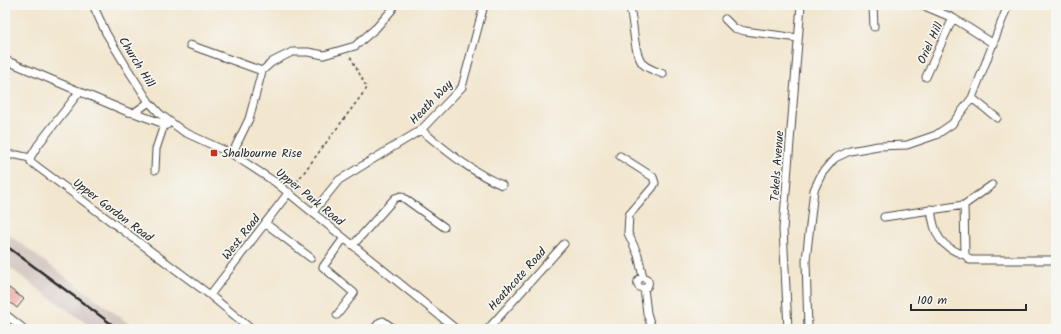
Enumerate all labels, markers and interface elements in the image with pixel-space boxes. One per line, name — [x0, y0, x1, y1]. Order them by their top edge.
street label: Oriel Hill — [913, 19, 948, 67]
street label: Church Hill — [113, 33, 160, 91]
street label: Heath Way — [405, 75, 458, 129]
street label: Tekels Avenue — [766, 129, 789, 202]
place label: Shalbourne Rise — [222, 144, 302, 163]
marker: Shalbourne Rise — [209, 148, 219, 158]
street label: Upper Park Road — [271, 164, 349, 232]
street label: Upper Gordon Road — [69, 174, 158, 248]
street label: West Road — [217, 210, 266, 264]
street label: Heathcote Road — [484, 243, 552, 315]
scale bar — [911, 286, 1026, 312]
text: 100 m — [917, 291, 948, 310]

